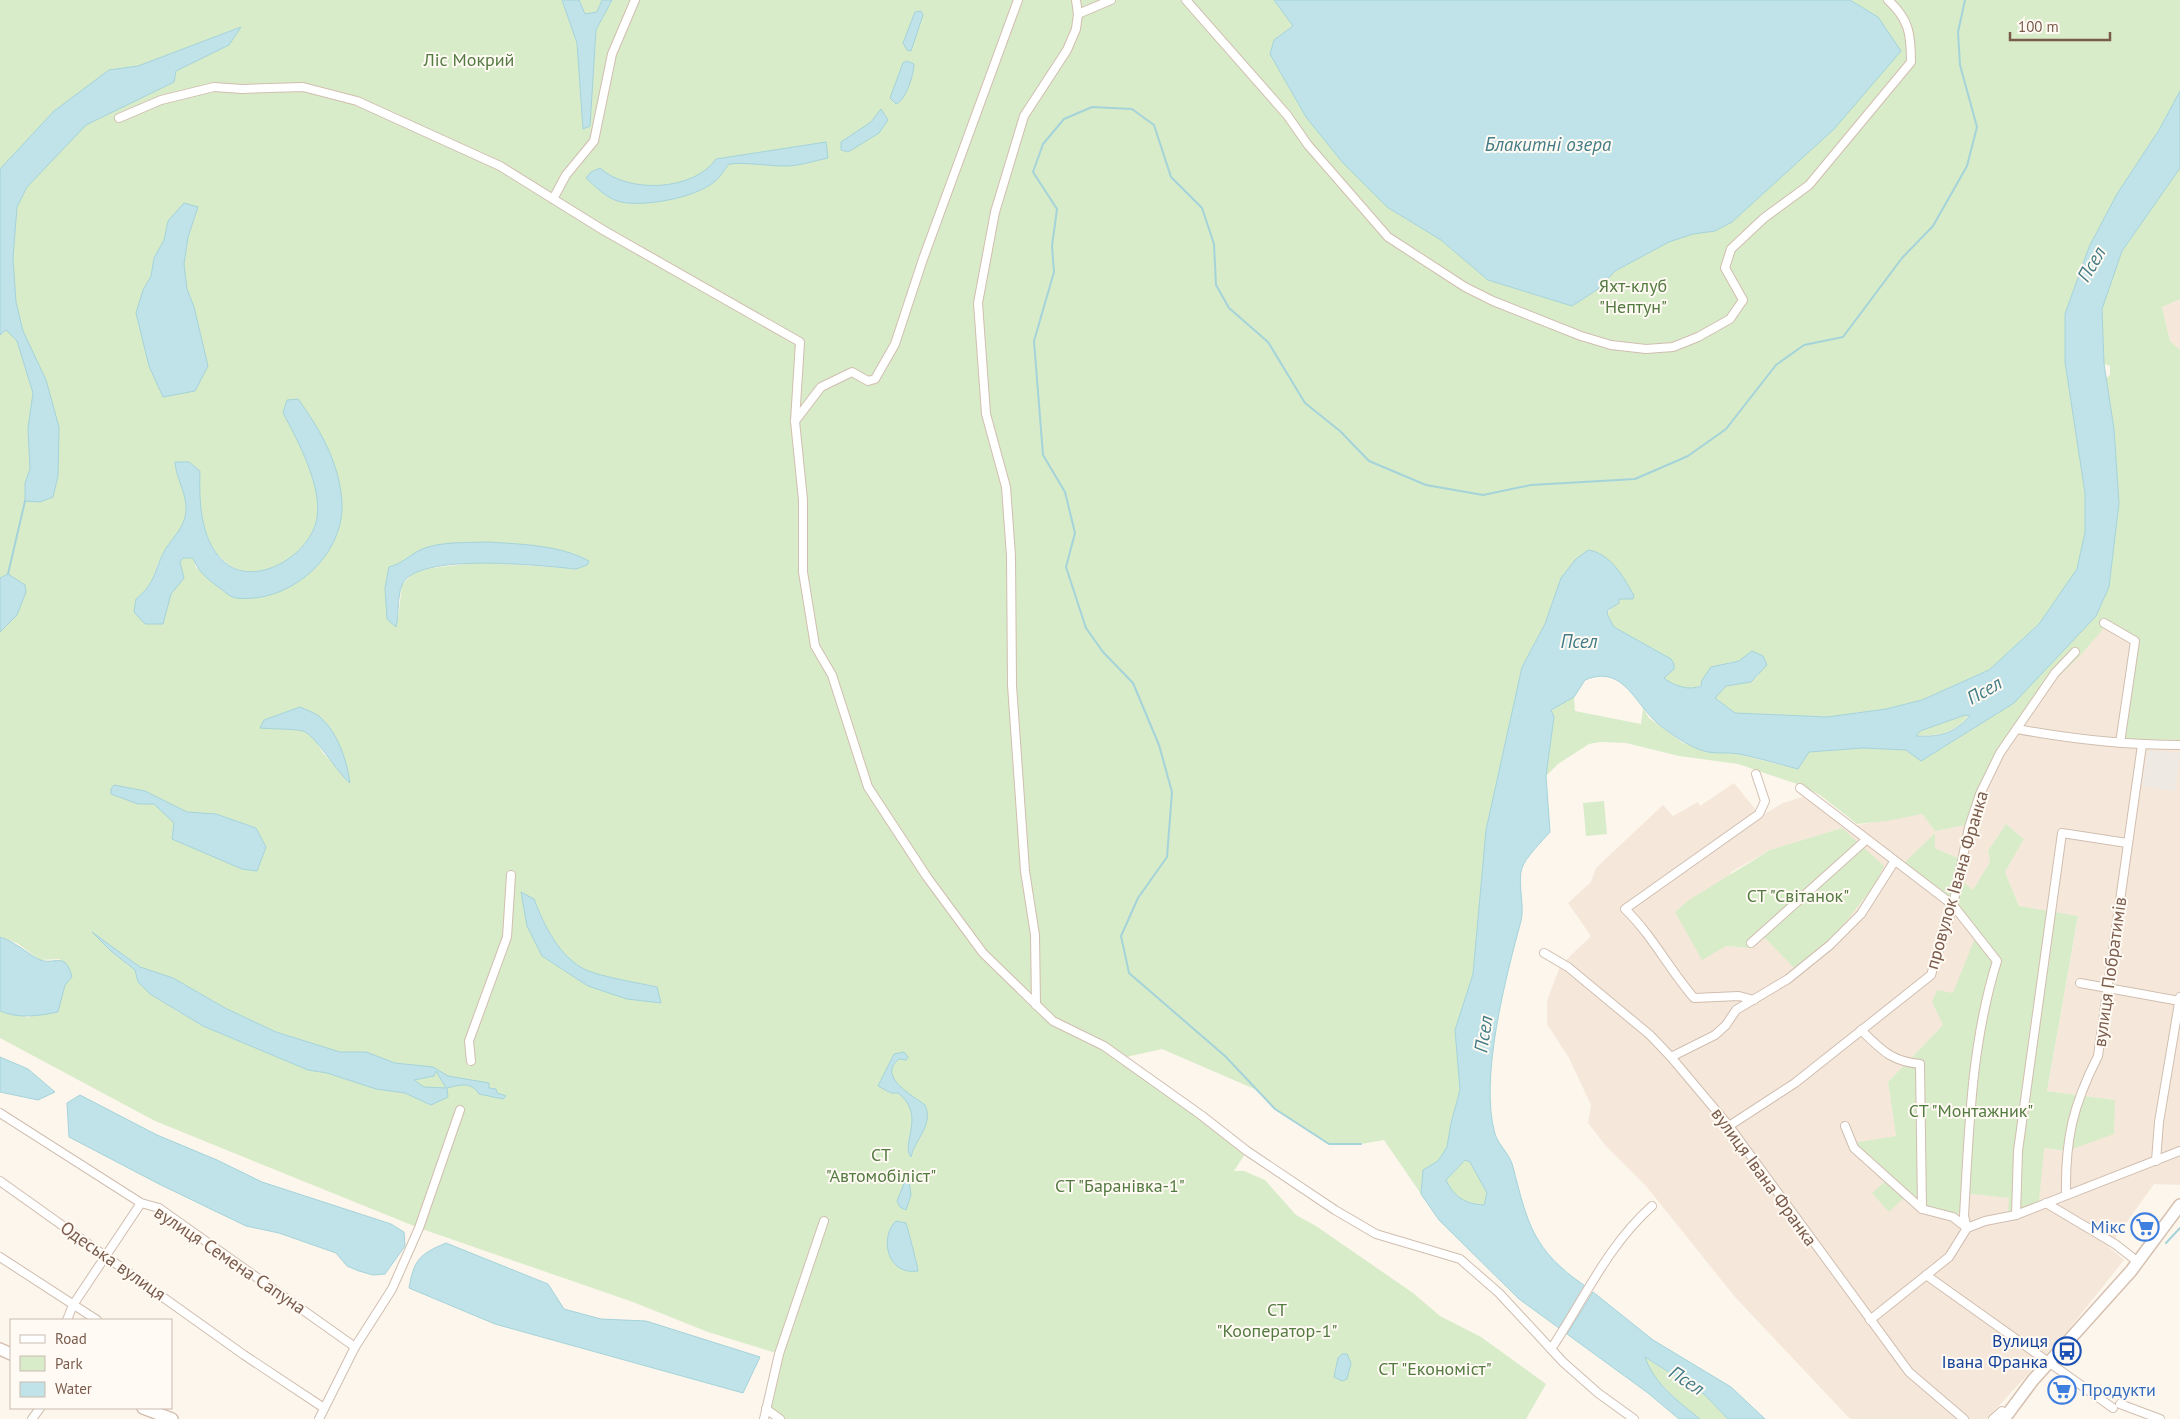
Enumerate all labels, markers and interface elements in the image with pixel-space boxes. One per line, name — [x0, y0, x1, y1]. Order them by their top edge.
scale bar — [2010, 10, 2110, 42]
text: 100 m — [2018, 17, 2059, 36]
park label: Ліс Мокрий — [423, 48, 514, 71]
water label: Блакитні озера — [1485, 132, 1612, 156]
water label: Псел — [2071, 241, 2111, 286]
park label: Яхт-клуб "Нептун" — [1599, 274, 1667, 318]
water label: Псел — [1560, 629, 1598, 653]
water label: Псел — [1962, 670, 2007, 710]
street label: провулок Івана Франка — [1920, 788, 1993, 972]
park label: СТ "Світанок" — [1747, 884, 1849, 907]
street label: вулиця Побратимів — [2088, 895, 2131, 1049]
water label: Псел — [1468, 1013, 1498, 1054]
park label: СТ "Монтажник" — [1909, 1099, 2033, 1122]
street label: вулиця Івана Франка — [1706, 1103, 1822, 1251]
park label: СТ "Автомобіліст" — [826, 1143, 936, 1187]
park label: СТ "Баранівка-1" — [1055, 1174, 1185, 1197]
street label: вулиця Семена Сапуна — [150, 1200, 311, 1319]
supermarket icon: Мікс — [2130, 1212, 2160, 1242]
place label: Мікс — [2090, 1215, 2126, 1238]
street label: Одеська вулиця — [56, 1216, 171, 1305]
park label: СТ "Кооператор-1" — [1216, 1298, 1338, 1342]
legend — [10, 1319, 172, 1409]
text: Road — [55, 1329, 87, 1348]
place label: Вулиця Івана Франка — [1941, 1329, 2048, 1373]
bus stop icon: Вулиця Івана Франка — [2052, 1336, 2082, 1366]
text: Park — [55, 1354, 83, 1373]
park label: СТ "Економіст" — [1378, 1357, 1492, 1380]
water label: Псел — [1665, 1360, 1710, 1401]
supermarket icon: Продукти — [2047, 1375, 2077, 1405]
place label: Продукти — [2081, 1378, 2156, 1401]
text: Water — [55, 1379, 92, 1398]

